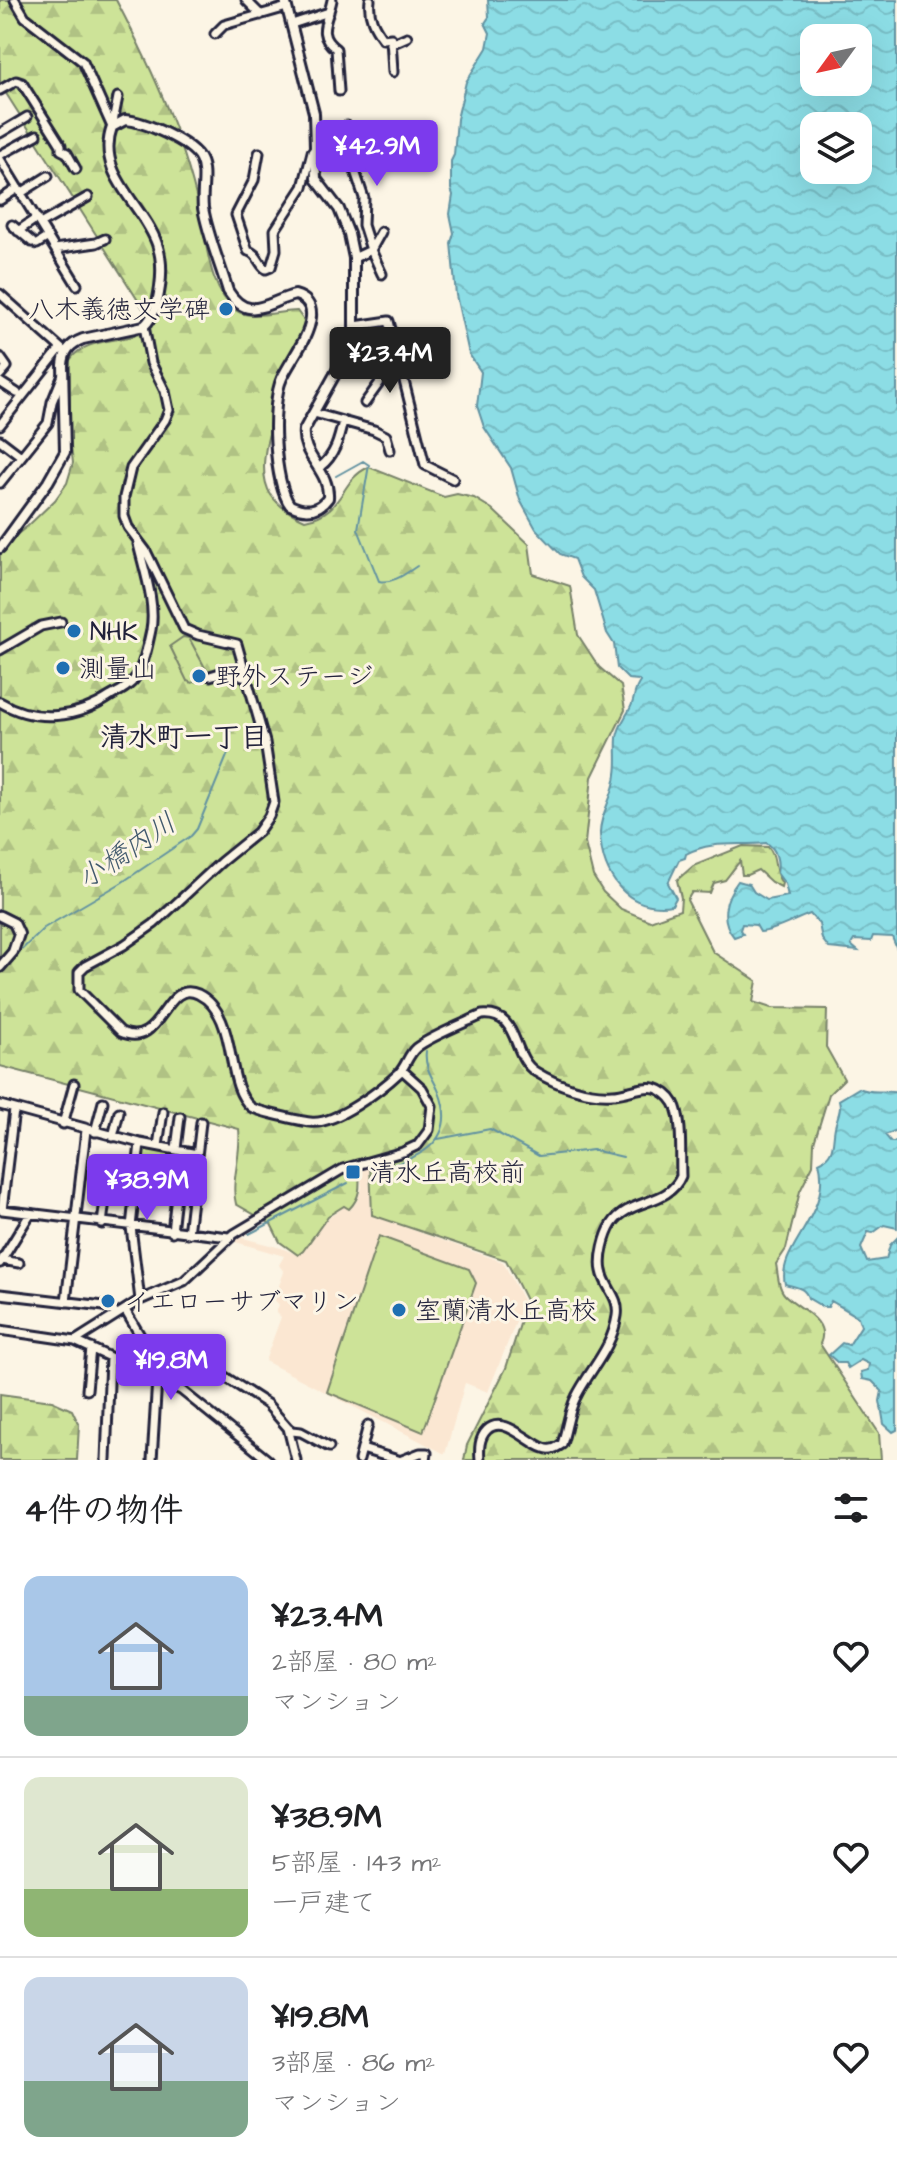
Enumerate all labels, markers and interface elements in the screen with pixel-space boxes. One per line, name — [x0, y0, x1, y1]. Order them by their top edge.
north arrow — [800, 24, 872, 96]
map controls — [800, 24, 872, 184]
button: layers — [800, 112, 872, 184]
pin: ¥42.9M — [312, 120, 442, 188]
text: ¥42.9M — [334, 128, 420, 164]
place label: 八木義徳文学碑 — [28, 292, 210, 328]
marker: 八木義徳文学碑 — [217, 300, 235, 318]
pin: ¥23.4M — [325, 327, 455, 395]
text: ¥23.4M — [348, 335, 432, 371]
place label: NHK — [90, 614, 138, 650]
marker: NHK — [65, 622, 83, 640]
place label: 測量山 — [79, 651, 157, 687]
marker: 測量山 — [54, 659, 72, 677]
place label: 野外ステージ — [215, 659, 373, 695]
marker: 野外ステージ — [190, 667, 208, 685]
district label: 清水町一丁目 — [100, 718, 268, 757]
water label: 小橋内川 — [70, 804, 184, 899]
pin: ¥38.9M — [82, 1154, 212, 1222]
place label: 清水丘高校前 — [369, 1155, 525, 1191]
text: ¥38.9M — [105, 1162, 189, 1198]
marker: 清水丘高校前 — [344, 1163, 362, 1181]
place label: イエローサブマリン — [124, 1284, 359, 1320]
marker: イエローサブマリン — [99, 1292, 117, 1310]
place label: 室蘭清水丘高校 — [415, 1293, 597, 1329]
marker: 室蘭清水丘高校 — [390, 1301, 408, 1319]
pin: ¥19.8M — [106, 1334, 236, 1402]
text: ¥19.8M — [134, 1342, 208, 1378]
icon: filters — [829, 1486, 873, 1530]
text: 4件の物件 — [24, 1487, 183, 1535]
text: ¥23.4M — [272, 1592, 383, 1640]
icon: home — [88, 1608, 184, 1704]
icon: heart — [829, 1634, 873, 1678]
text: 2部屋 · 80 m² — [272, 1644, 437, 1680]
text: マンション — [272, 1684, 401, 1720]
text: ¥38.9M — [272, 1793, 382, 1841]
icon: home — [88, 1809, 184, 1905]
icon: heart — [829, 1835, 873, 1879]
text: 5部屋 · 143 m² — [272, 1845, 442, 1881]
text: 一戸建て — [272, 1885, 376, 1921]
text: ¥19.8M — [272, 1993, 369, 2041]
icon: home — [88, 2009, 184, 2105]
icon: heart — [829, 2035, 873, 2079]
text: 3部屋 · 86 m² — [272, 2045, 435, 2081]
text: マンション — [272, 2085, 401, 2121]

